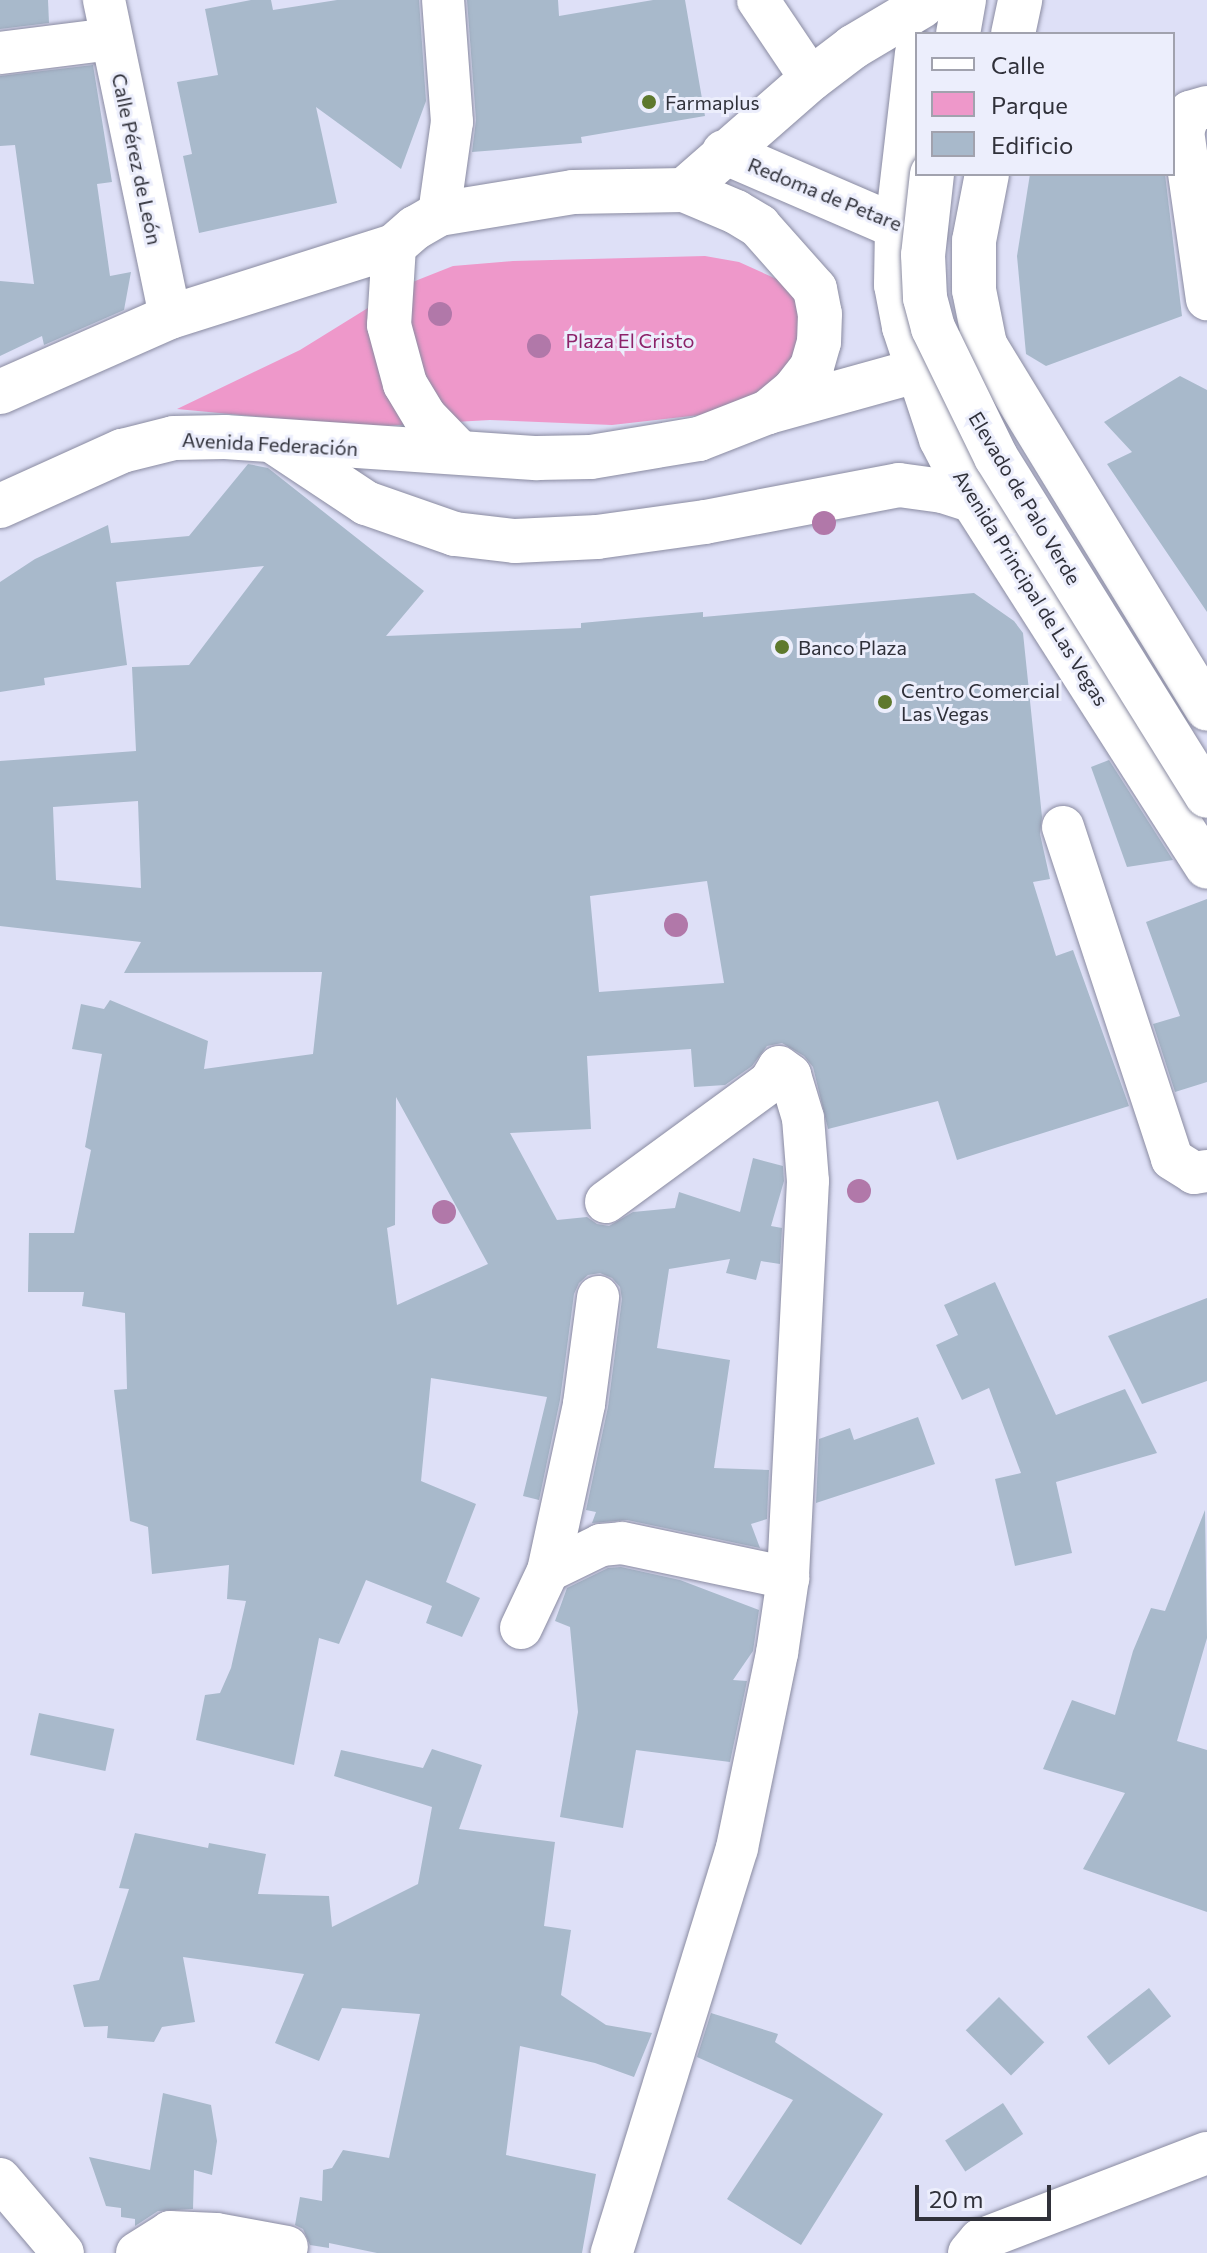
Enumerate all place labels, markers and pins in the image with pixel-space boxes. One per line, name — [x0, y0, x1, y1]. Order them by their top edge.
place label: Farmaplus — [665, 90, 760, 114]
marker: Farmaplus — [640, 93, 658, 111]
place label: Banco Plaza — [798, 635, 907, 659]
marker: Banco Plaza — [773, 638, 791, 656]
place label: Centro Comercial Las Vegas — [901, 678, 1060, 725]
marker: Centro Comercial Las Vegas — [876, 693, 894, 711]

